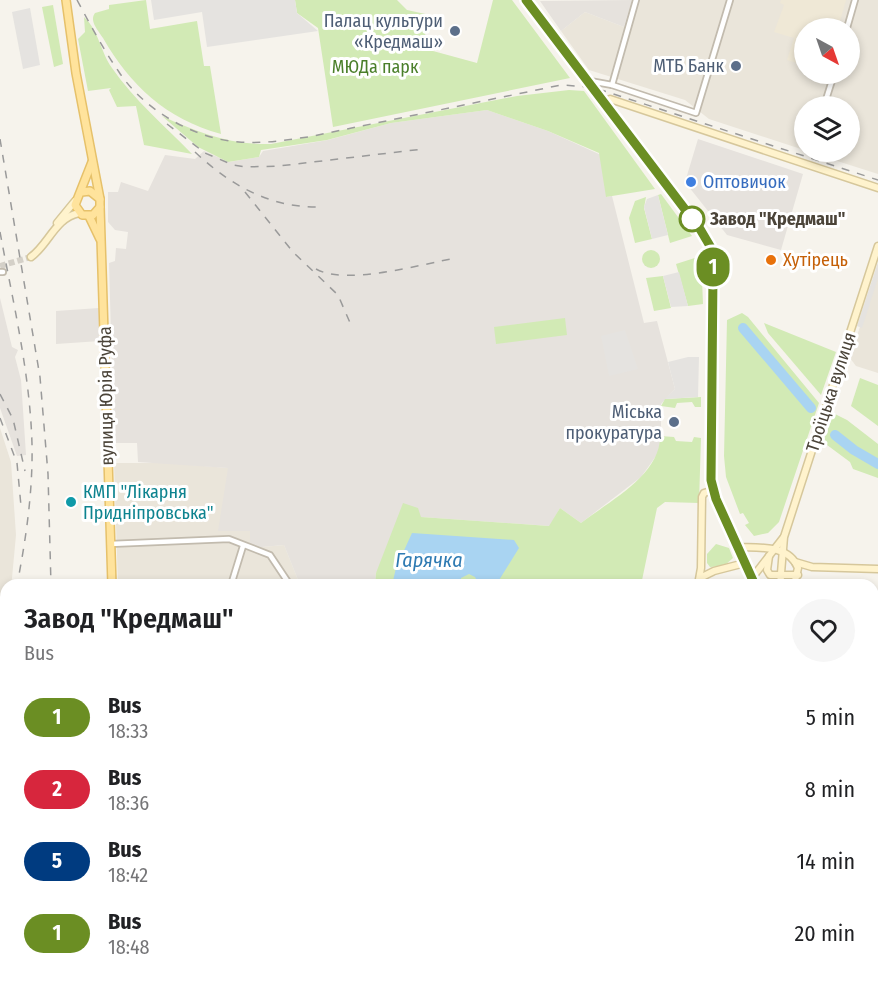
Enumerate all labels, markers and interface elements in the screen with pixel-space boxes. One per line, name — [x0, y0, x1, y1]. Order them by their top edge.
place label: Палац культури «Кредмаш» — [324, 10, 443, 53]
north arrow — [794, 18, 860, 84]
map controls — [794, 18, 860, 162]
marker: Палац культури «Кредмаш» — [448, 24, 462, 38]
place label: МТБ Банк — [653, 55, 725, 77]
park label: МЮДа парк — [332, 56, 419, 78]
marker: МТБ Банк — [729, 59, 743, 73]
button: layers — [794, 96, 860, 162]
place label: Оптовичок — [703, 171, 786, 193]
marker: Оптовичок — [684, 175, 698, 189]
marker: Завод "Кредмаш" — [679, 206, 705, 232]
place label: Завод "Кредмаш" — [709, 208, 845, 230]
line badge: 1 — [694, 248, 732, 286]
place label: Хутірець — [783, 249, 848, 271]
marker: Хутірець — [764, 253, 778, 267]
text: 1 — [709, 254, 717, 280]
street label: вулиця Юрія Руфа — [94, 326, 118, 466]
street label: Троїцька вулиця — [801, 329, 861, 455]
place label: Міська прокуратура — [566, 401, 662, 444]
marker: Міська прокуратура — [667, 415, 681, 429]
place label: КМП "Лікарня Придніпровська" — [83, 481, 214, 524]
marker: КМП "Лікарня Придніпровська" — [64, 495, 78, 509]
water label: Гарячка — [395, 548, 463, 572]
button: heart — [792, 599, 855, 662]
text: Завод "Кредмаш" — [24, 602, 234, 635]
text: Bus — [24, 641, 54, 665]
text: Bus — [108, 692, 141, 719]
text: 1 — [53, 704, 61, 730]
text: 5 min — [806, 704, 855, 731]
text: 18:33 — [108, 719, 148, 743]
text: Bus — [108, 764, 141, 791]
text: 2 — [52, 776, 62, 802]
text: 8 min — [805, 776, 855, 803]
text: 18:36 — [108, 791, 149, 815]
text: Bus — [108, 836, 141, 863]
text: 5 — [52, 848, 62, 874]
text: 14 min — [797, 848, 855, 875]
text: 18:42 — [108, 863, 148, 887]
text: Bus — [108, 908, 141, 935]
text: 1 — [53, 920, 61, 946]
text: 20 min — [795, 920, 855, 947]
text: 18:48 — [108, 935, 150, 959]

